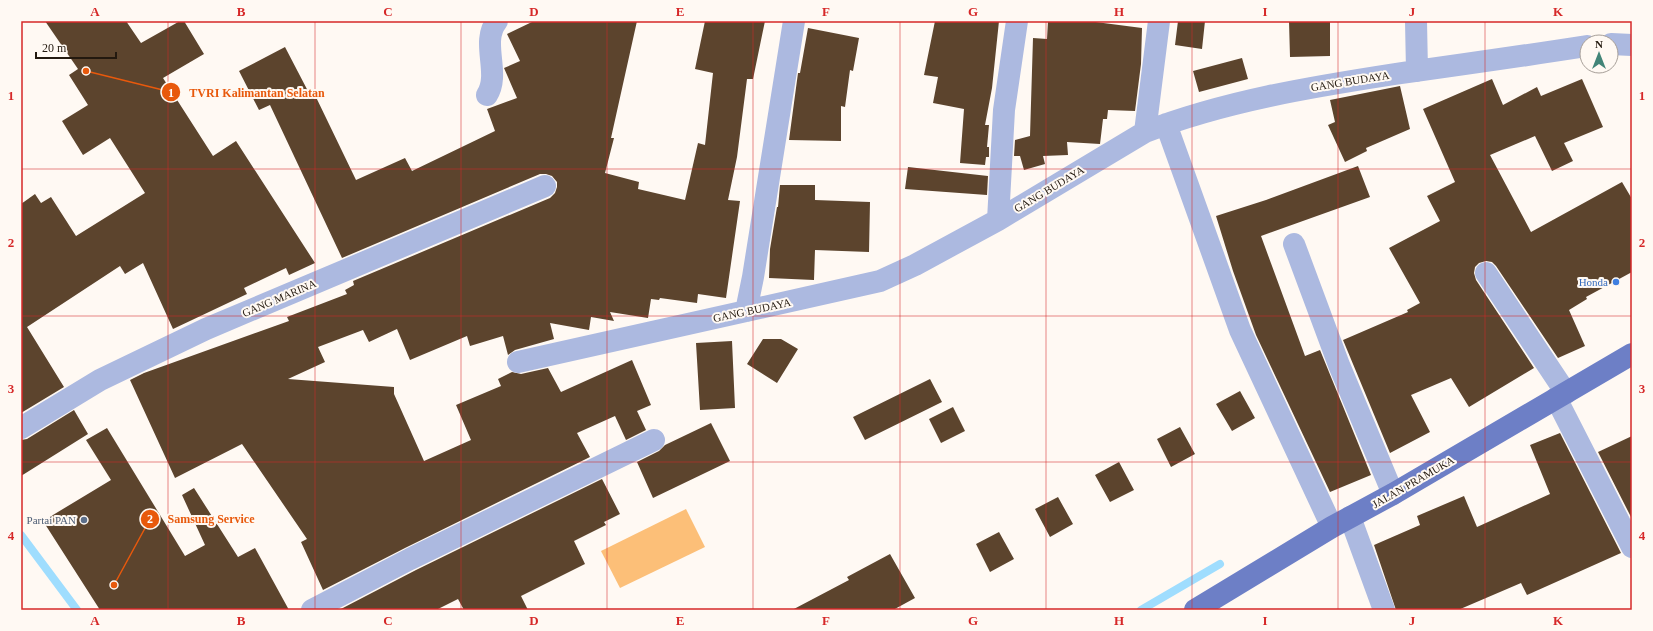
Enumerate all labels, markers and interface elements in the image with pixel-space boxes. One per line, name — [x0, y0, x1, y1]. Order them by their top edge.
text: A — [90, 4, 100, 19]
text: B — [237, 4, 246, 19]
text: C — [383, 4, 393, 19]
text: D — [529, 4, 539, 19]
text: E — [676, 4, 684, 19]
text: F — [822, 4, 830, 19]
text: G — [968, 4, 978, 19]
text: H — [1114, 4, 1124, 19]
text: I — [1262, 4, 1268, 19]
text: J — [1409, 4, 1416, 19]
text: K — [1553, 4, 1564, 19]
scale bar — [36, 34, 116, 60]
north arrow — [1579, 34, 1619, 74]
text: N — [1595, 38, 1603, 50]
text: 20 m — [42, 41, 67, 55]
street label: GANG BUDAYA — [1310, 69, 1390, 93]
callout: TVRI Kalimantan Selatan — [161, 80, 333, 104]
text: 1 — [168, 86, 174, 100]
text: TVRI Kalimantan Selatan — [189, 86, 325, 100]
text: 1 — [8, 88, 14, 103]
text: 1 — [1639, 88, 1645, 103]
street label: GANG BUDAYA — [1012, 163, 1086, 215]
text: 2 — [8, 235, 14, 250]
text: 2 — [1639, 235, 1645, 250]
place label: Honda — [1579, 276, 1608, 288]
street label: GANG MARINA — [240, 277, 318, 319]
marker: Honda — [1611, 277, 1621, 287]
street label: GANG BUDAYA — [712, 296, 792, 324]
text: 3 — [8, 381, 15, 396]
text: 3 — [1639, 381, 1646, 396]
street label: JALAN PRAMUKA — [1370, 454, 1456, 510]
callout: Samsung Service — [140, 507, 263, 531]
text: 2 — [147, 512, 153, 526]
text: Samsung Service — [168, 512, 255, 526]
place label: Partai PAN — [27, 514, 76, 526]
marker: Partai PAN — [79, 515, 89, 525]
text: 4 — [8, 528, 15, 543]
text: 4 — [1639, 528, 1646, 543]
text: A — [90, 613, 100, 628]
text: B — [237, 613, 246, 628]
text: C — [383, 613, 393, 628]
text: D — [529, 613, 539, 628]
text: E — [676, 613, 684, 628]
text: F — [822, 613, 830, 628]
text: G — [968, 613, 978, 628]
text: H — [1114, 613, 1124, 628]
text: I — [1262, 613, 1268, 628]
text: J — [1409, 613, 1416, 628]
text: K — [1553, 613, 1564, 628]

